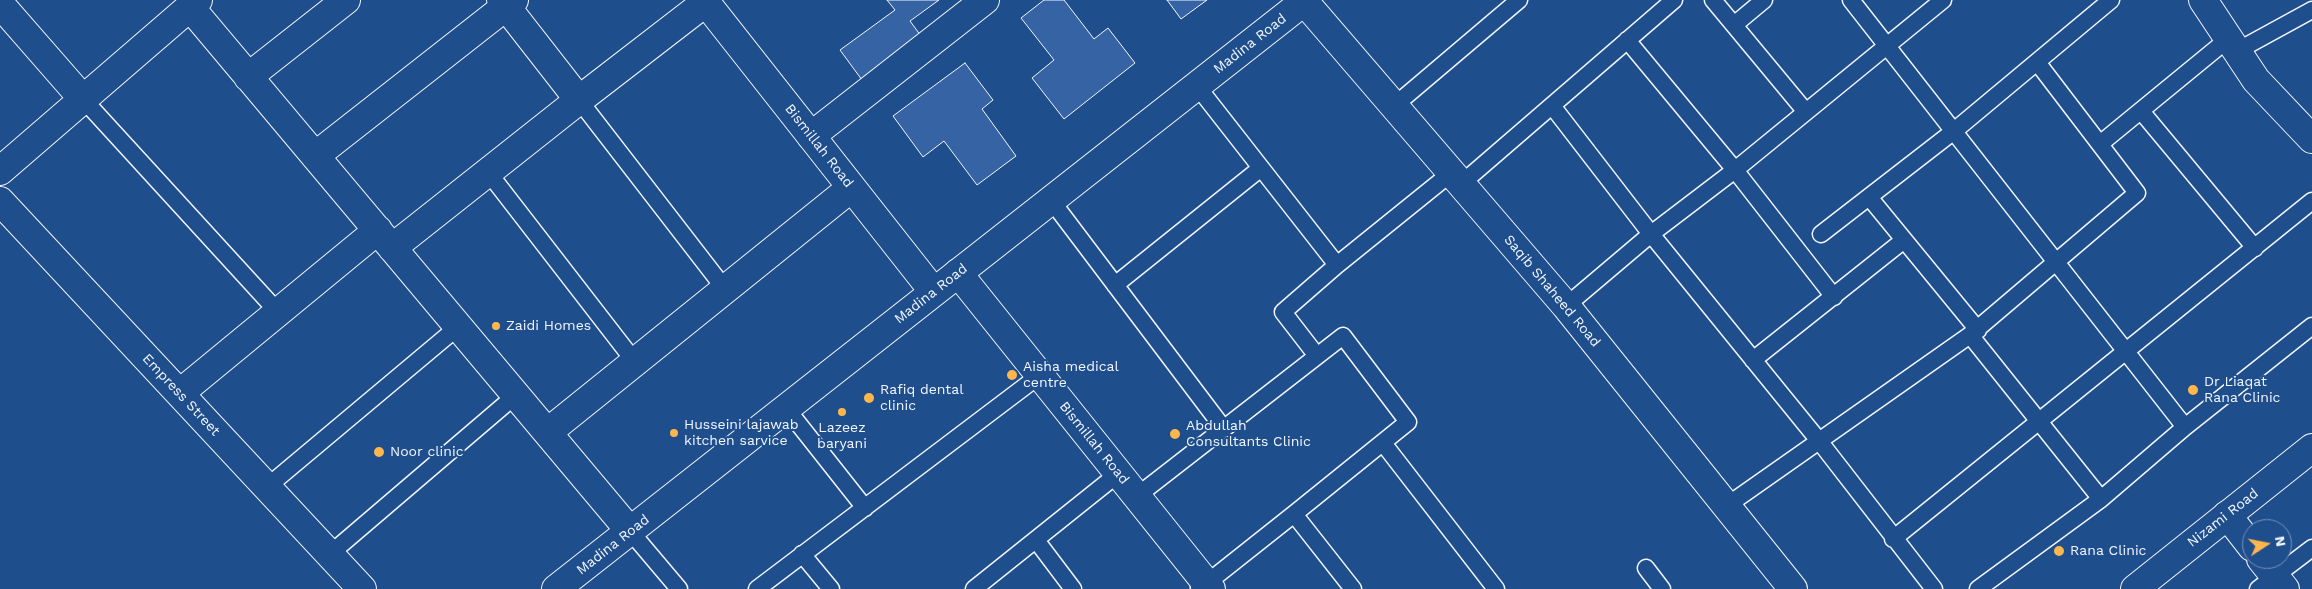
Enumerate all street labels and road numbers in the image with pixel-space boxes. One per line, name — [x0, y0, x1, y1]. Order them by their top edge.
street label: Madina Road — [1210, 10, 1290, 78]
street label: Bismillah Road — [781, 101, 857, 191]
street label: Saqib Shaheed Road — [1500, 232, 1604, 350]
street label: Madina Road — [891, 260, 971, 328]
street label: Empress Street — [139, 350, 223, 440]
street label: Bismillah Road — [1056, 398, 1132, 488]
street label: Nizami Road — [2184, 485, 2262, 551]
street label: Madina Road — [573, 511, 653, 579]

